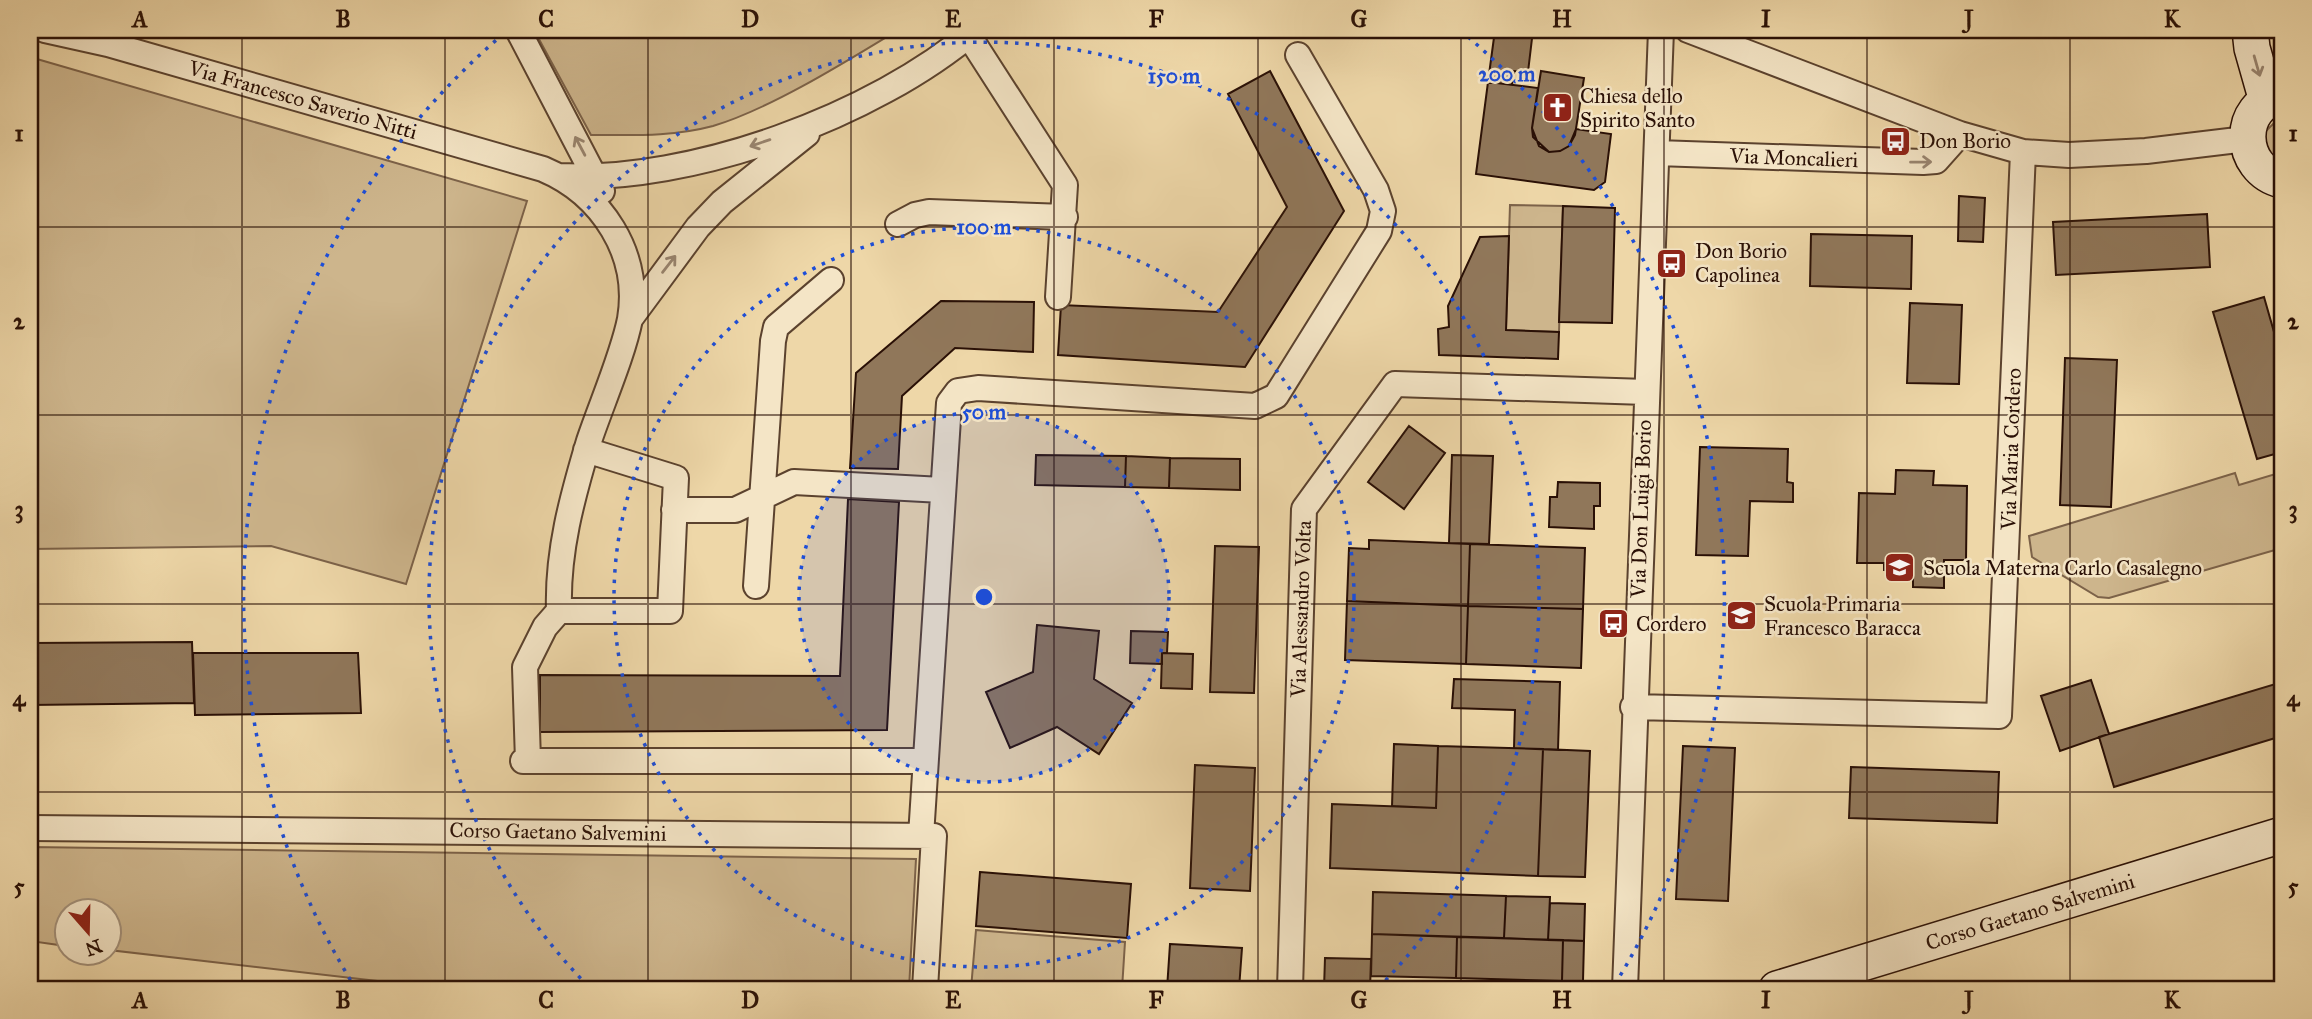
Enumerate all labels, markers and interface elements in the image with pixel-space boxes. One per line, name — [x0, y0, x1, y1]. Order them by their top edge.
text: A — [130, 5, 148, 33]
text: B — [335, 5, 351, 33]
text: C — [538, 5, 554, 33]
text: D — [741, 5, 759, 33]
text: E — [945, 5, 962, 33]
text: F — [1148, 5, 1164, 33]
text: G — [1351, 5, 1368, 33]
text: H — [1552, 5, 1572, 33]
text: I — [1761, 5, 1771, 33]
text: J — [1961, 5, 1974, 34]
text: K — [2164, 5, 2182, 33]
street label: Via Francesco Saverio Nitti — [185, 55, 421, 145]
one-way arrow — [2251, 55, 2264, 77]
text: 200 m — [1479, 61, 1536, 87]
text: 150 m — [1148, 63, 1200, 89]
place label: Chiesa dello Spirito Santo — [1580, 83, 1695, 133]
church icon: Chiesa dello Spirito Santo — [1540, 91, 1574, 125]
text: 1 — [14, 119, 24, 147]
text: 1 — [2288, 119, 2298, 147]
bus stop icon: Don Borio — [1879, 124, 1913, 158]
place label: Don Borio — [1919, 128, 2011, 154]
one-way arrow — [573, 136, 587, 157]
one-way arrow — [749, 138, 771, 150]
street label: Via Moncalieri — [1728, 143, 1859, 173]
one-way arrow — [1909, 155, 1932, 169]
text: 100 m — [957, 214, 1012, 240]
place label: Don Borio Capolinea — [1695, 238, 1787, 288]
bus stop icon: Don Borio Capolinea — [1655, 246, 1689, 280]
one-way arrow — [661, 256, 676, 274]
text: 2 — [13, 307, 25, 335]
text: 2 — [2287, 307, 2299, 335]
street label: Via Maria Cordero — [1995, 367, 2027, 531]
text: 50 m — [962, 399, 1006, 425]
street label: Via Don Luigi Borio — [1625, 419, 1657, 600]
text: 3 — [14, 495, 24, 524]
text: 3 — [2288, 495, 2298, 524]
street label: Via Alessandro Volta — [1285, 520, 1317, 699]
school or university icon: Scuola Materna Carlo Casalegno — [1883, 551, 1917, 585]
place label: Scuola Materna Carlo Casalegno — [1923, 555, 2202, 581]
centre of rings — [972, 585, 996, 609]
place label: Scuola Primaria Francesco Baracca — [1764, 591, 1921, 641]
school or university icon: Scuola Primaria Francesco Baracca — [1724, 599, 1758, 633]
bus stop icon: Cordero — [1596, 607, 1630, 641]
place label: Cordero — [1636, 611, 1707, 637]
text: 4 — [13, 684, 27, 712]
text: 4 — [2287, 684, 2301, 712]
street label: Corso Gaetano Salvemini — [449, 817, 667, 847]
street label: Corso Gaetano Salvemini — [1922, 868, 2138, 956]
text: 5 — [14, 872, 25, 900]
text: 5 — [2288, 872, 2299, 900]
north arrow — [52, 897, 122, 967]
text: N — [82, 934, 105, 961]
text: A — [130, 986, 148, 1014]
text: B — [335, 986, 351, 1014]
text: C — [538, 986, 554, 1014]
text: D — [741, 986, 759, 1014]
text: E — [945, 986, 962, 1014]
text: F — [1148, 986, 1164, 1014]
text: G — [1351, 986, 1368, 1014]
text: H — [1552, 986, 1572, 1014]
text: I — [1761, 986, 1771, 1014]
text: J — [1961, 986, 1974, 1015]
text: K — [2164, 986, 2182, 1014]

